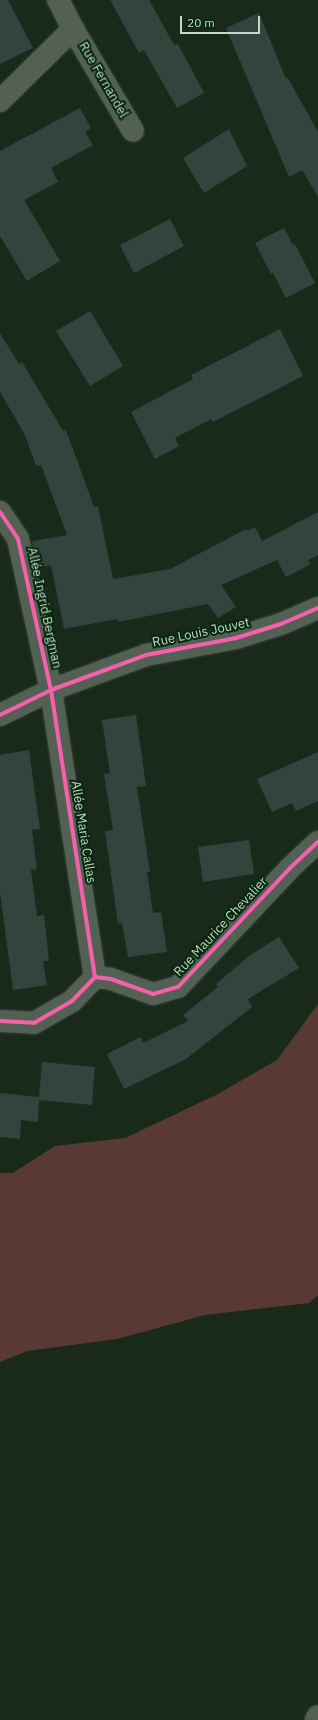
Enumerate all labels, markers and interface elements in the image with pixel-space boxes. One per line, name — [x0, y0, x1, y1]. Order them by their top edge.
scale bar — [182, 8, 262, 34]
text: 20 m — [187, 15, 215, 30]
street label: Rue Fernandel — [75, 39, 131, 121]
street label: Allée Ingrid Bergman — [24, 546, 64, 670]
street label: Rue Louis Jouvet — [151, 615, 251, 651]
street label: Allée Maria Callas — [67, 780, 99, 884]
street label: Rue Maurice Chevalier — [171, 874, 271, 980]

